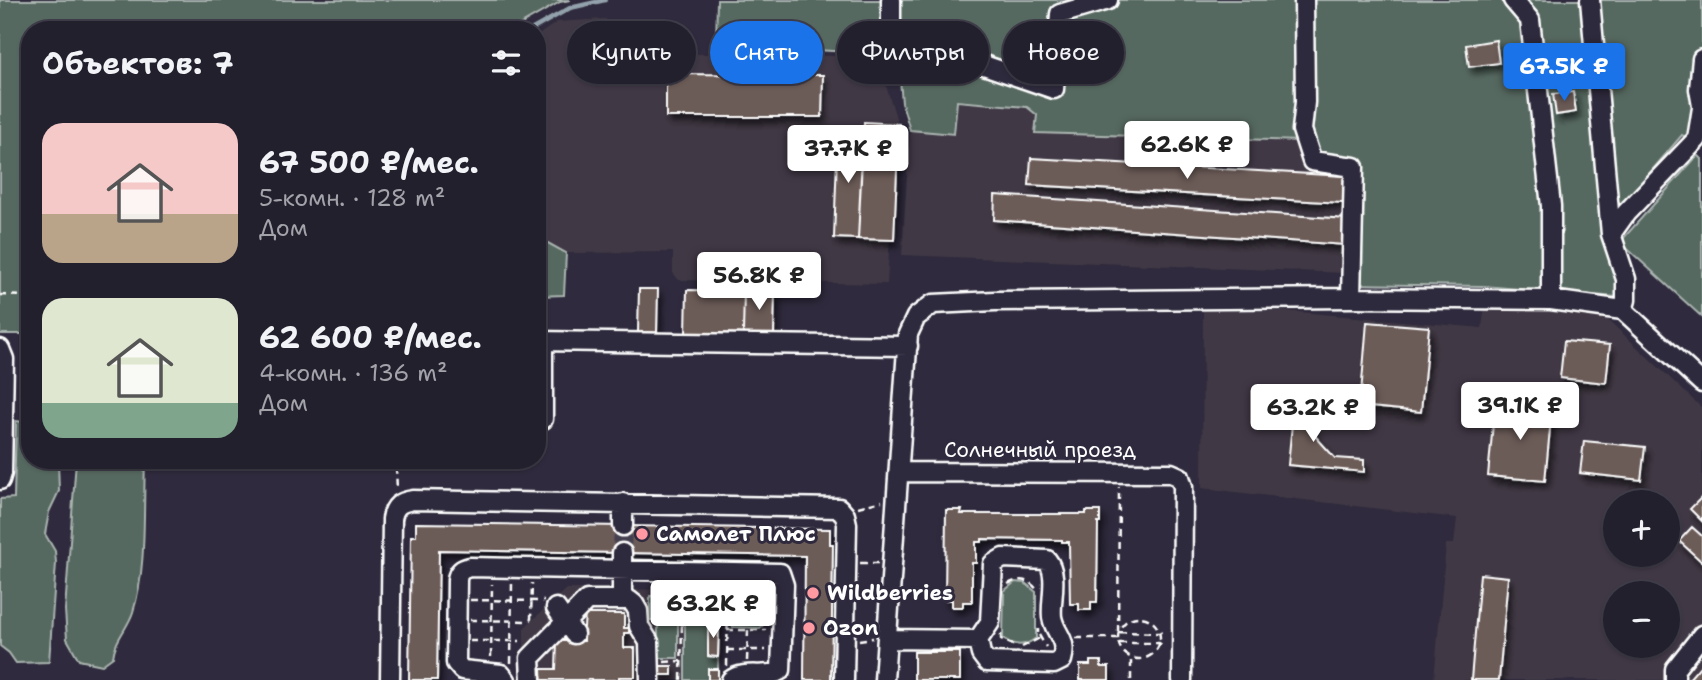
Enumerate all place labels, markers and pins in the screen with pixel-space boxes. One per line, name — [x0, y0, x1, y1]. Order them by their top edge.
pin: 67.5K ₽ — [1499, 43, 1629, 103]
pin: 62.6K ₽ — [1122, 122, 1252, 181]
pin: 37.7K ₽ — [783, 125, 913, 185]
pin: 56.8K ₽ — [694, 252, 824, 312]
pin: 39.1K ₽ — [1455, 382, 1585, 442]
pin: 63.2K ₽ — [1248, 384, 1378, 444]
place label: Самолет Плюс — [656, 520, 816, 548]
marker: Самолет Плюс — [634, 526, 650, 542]
place label: Wildberries — [827, 579, 953, 607]
pin: 63.2K ₽ — [648, 580, 778, 640]
marker: Wildberries — [805, 585, 821, 601]
place label: Ozon — [823, 614, 878, 642]
marker: Ozon — [801, 620, 817, 636]

